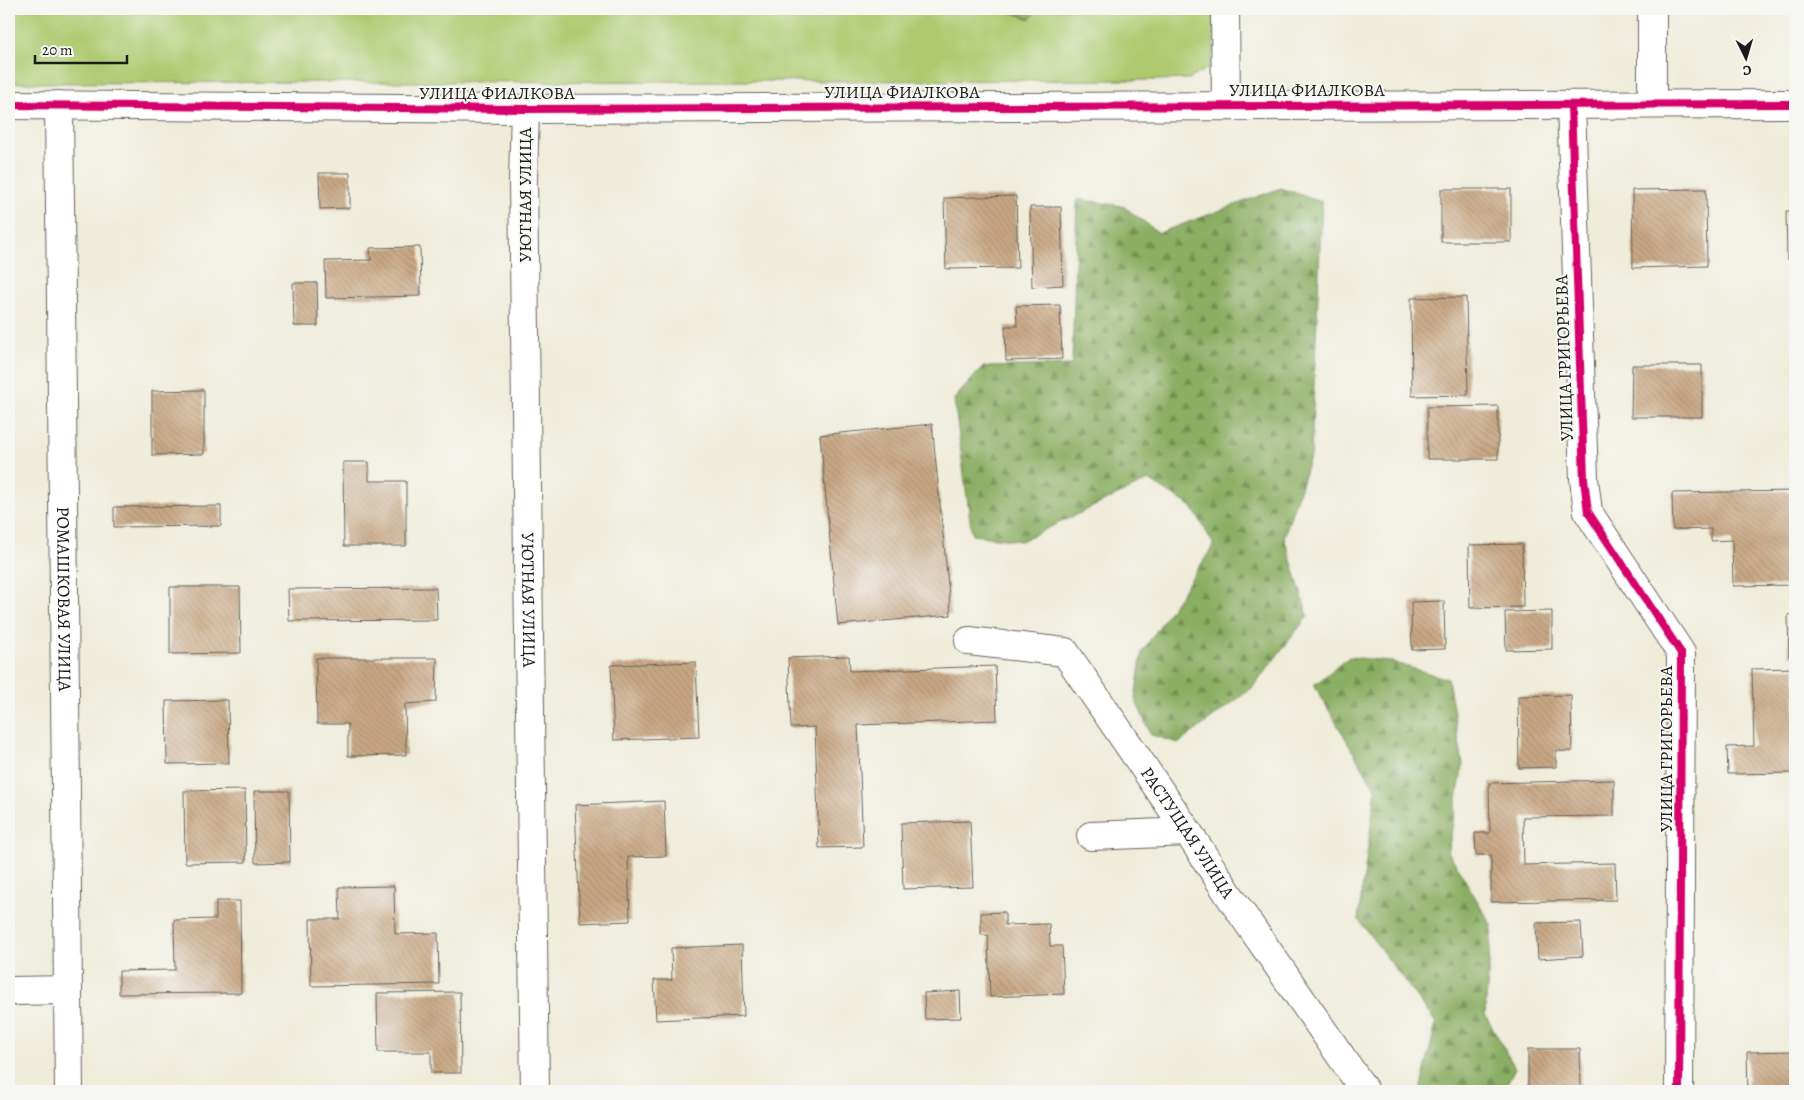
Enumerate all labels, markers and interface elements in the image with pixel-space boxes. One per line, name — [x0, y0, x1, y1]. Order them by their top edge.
scale bar — [35, 32, 128, 64]
north arrow — [1722, 32, 1772, 82]
text: 20 m — [42, 40, 73, 60]
text: С — [1742, 61, 1752, 80]
street label: УЛИЦА ФИАЛКОВА — [1229, 78, 1385, 102]
street label: УЛИЦА ФИАЛКОВА — [824, 80, 980, 104]
street label: УЛИЦА ФИАЛКОВА — [419, 81, 575, 105]
street label: УЮТНАЯ УЛИЦА — [513, 127, 537, 262]
street label: УЛИЦА ГРИГОРЬЕВА — [1549, 274, 1579, 442]
street label: РОМАШКОВАЯ УЛИЦА — [51, 506, 77, 692]
street label: УЮТНАЯ УЛИЦА — [516, 532, 541, 668]
street label: УЛИЦА ГРИГОРЬЕВА — [1654, 665, 1678, 832]
street label: РАСТУЩАЯ УЛИЦА — [1135, 762, 1240, 904]

